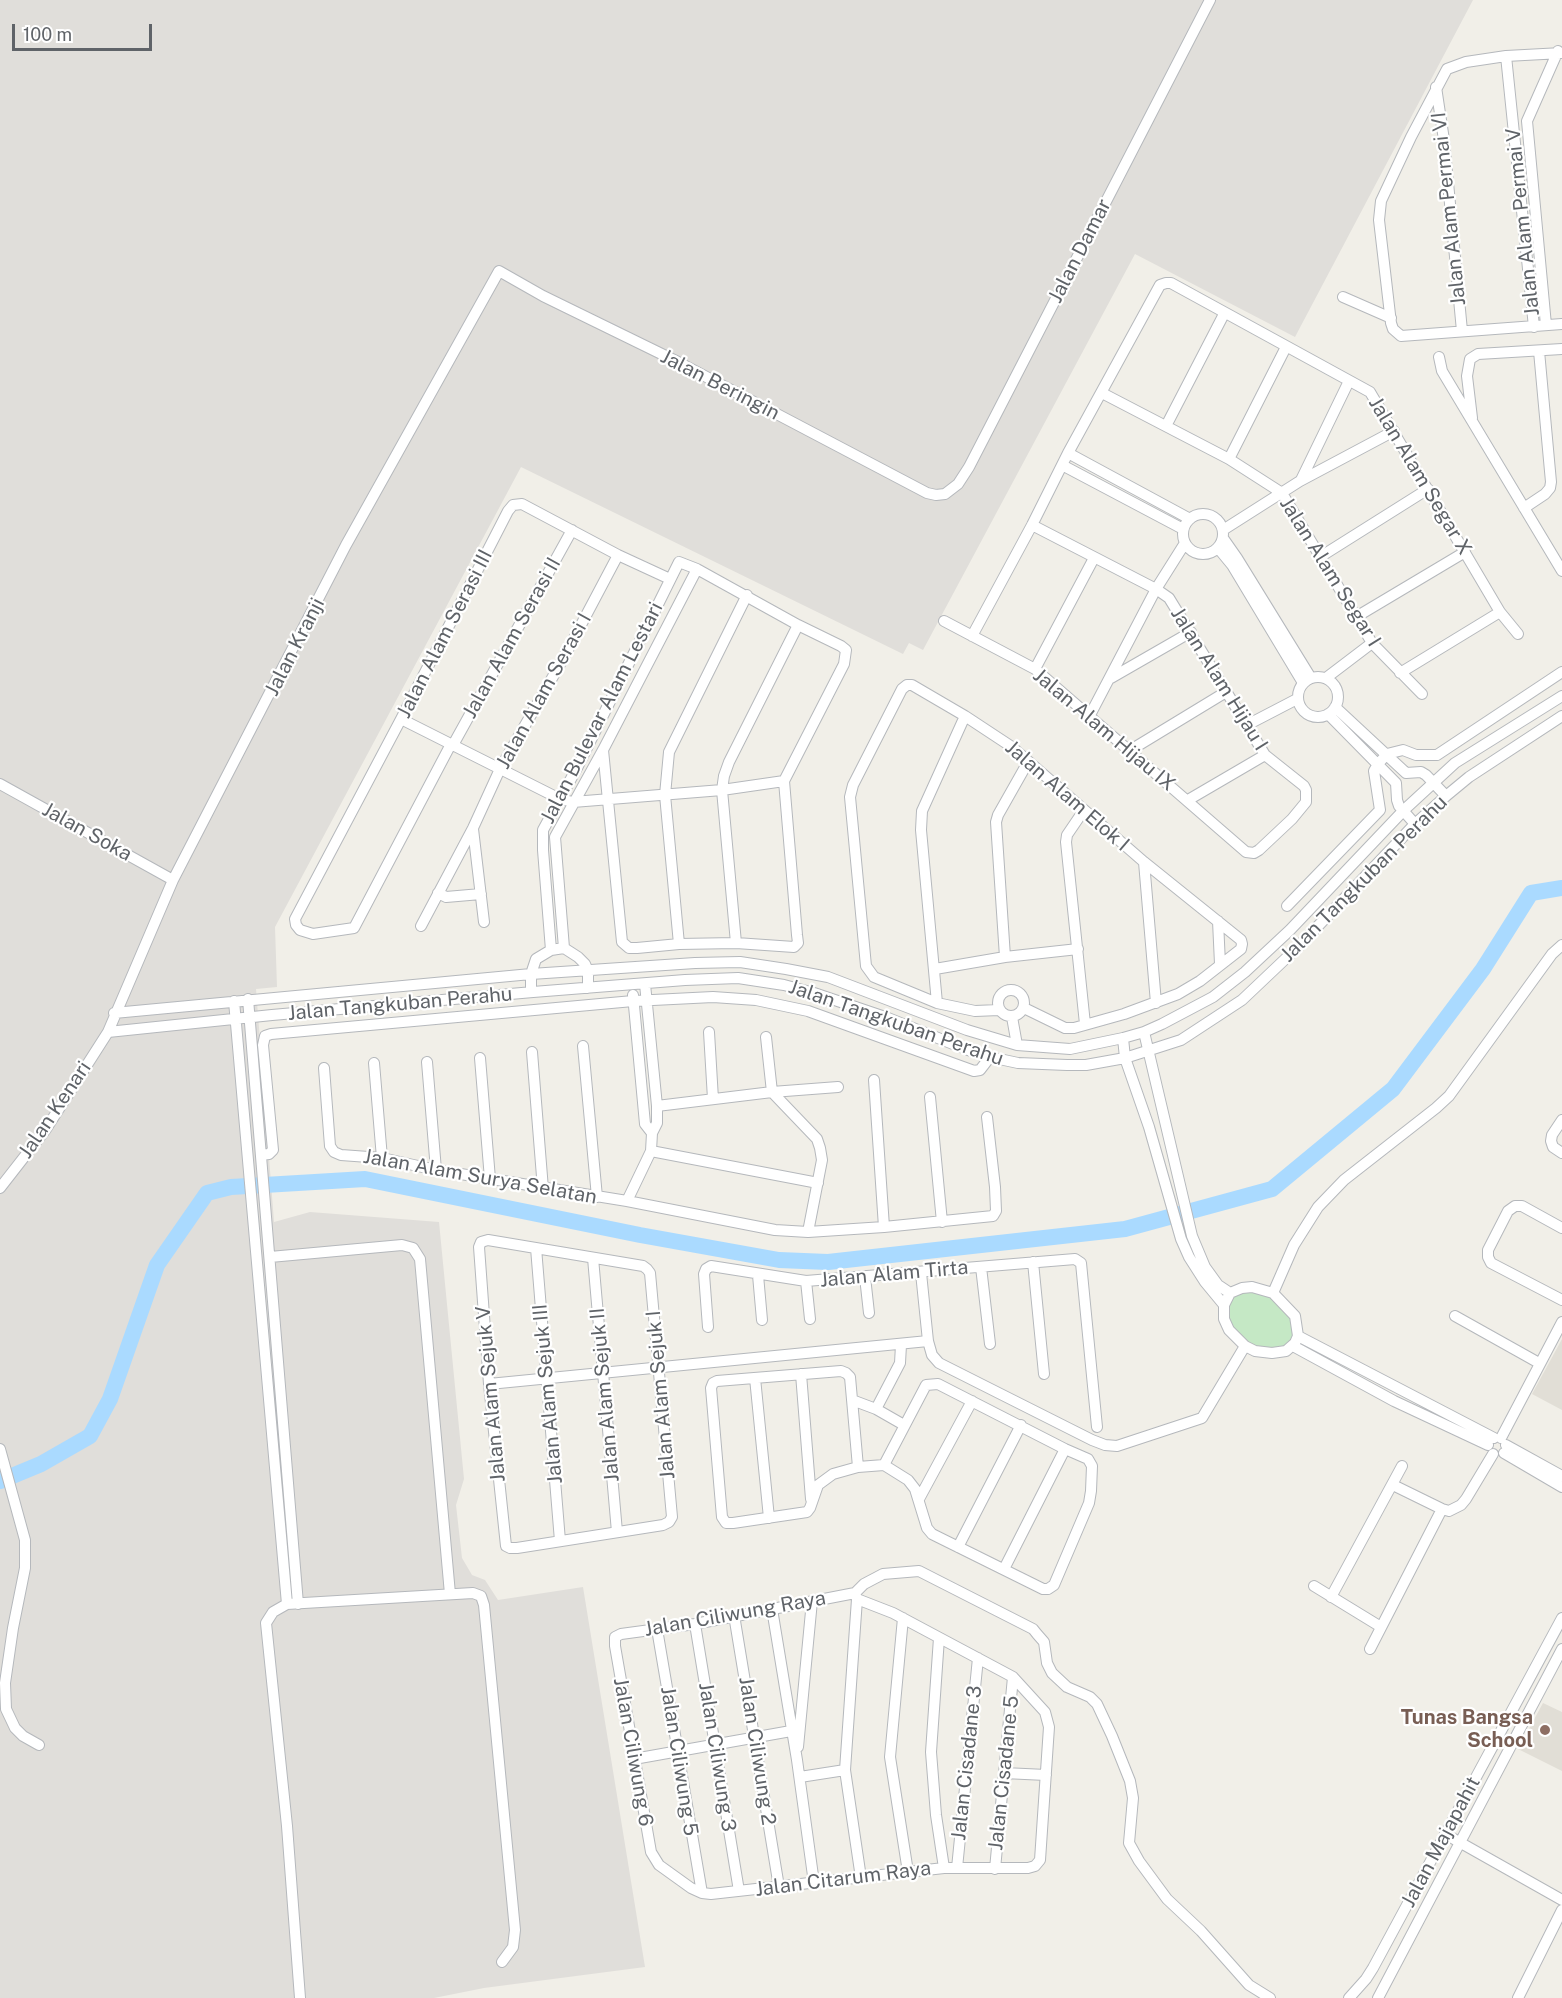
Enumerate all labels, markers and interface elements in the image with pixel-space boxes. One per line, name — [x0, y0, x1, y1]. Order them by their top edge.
scale bar — [15, 12, 154, 50]
text: 100 m — [23, 24, 72, 45]
street label: Jalan Alam Permai VI — [1427, 111, 1471, 307]
street label: Jalan Alam Permai V — [1501, 127, 1545, 317]
street label: Jalan Damar — [1044, 195, 1116, 307]
street label: Jalan Beringin — [656, 345, 784, 425]
street label: Jalan Alam Segar X — [1363, 393, 1477, 559]
street label: Jalan Alam Segar I — [1274, 493, 1386, 651]
street label: Jalan Alam Serasi III — [392, 546, 498, 722]
street label: Jalan Alam Serasi II — [458, 553, 566, 723]
street label: Jalan Kranji — [260, 594, 330, 700]
street label: Jalan Bulevar Alam Lestari — [536, 598, 668, 828]
street label: Jalan Alam Hijau I — [1165, 603, 1273, 755]
street label: Jalan Alam Serasi I — [491, 609, 597, 773]
street label: Jalan Alam Hijau IX — [1028, 664, 1180, 796]
street label: Jalan Alam Elok I — [1000, 736, 1134, 856]
street label: Jalan Tangkuban Perahu — [1276, 791, 1452, 967]
street label: Jalan Soka — [38, 798, 136, 866]
street label: Jalan Tangkuban Perahu — [785, 975, 1007, 1071]
street label: Jalan Tangkuban Perahu — [287, 982, 513, 1026]
street label: Jalan Kenari — [14, 1057, 96, 1163]
street label: Jalan Alam Surya Selatan — [361, 1145, 599, 1209]
street label: Jalan Alam Tirta — [819, 1256, 969, 1292]
street label: Jalan Alam Sejuk III — [528, 1303, 568, 1485]
street label: Jalan Alam Sejuk V — [471, 1305, 511, 1483]
street label: Jalan Alam Sejuk II — [585, 1307, 625, 1483]
street label: Jalan Alam Sejuk I — [642, 1310, 680, 1480]
street label: Jalan Ciliwung Raya — [642, 1586, 828, 1642]
street label: Jalan Ciliwung 2 — [733, 1675, 781, 1827]
street label: Jalan Ciliwung 6 — [608, 1676, 658, 1828]
street label: Jalan Ciliwung 3 — [693, 1681, 741, 1833]
street label: Jalan Cisadane 3 — [947, 1684, 987, 1842]
street label: Jalan Ciliwung 5 — [655, 1685, 703, 1837]
street label: Jalan Cisadane 5 — [984, 1694, 1024, 1852]
place label: Tunas Bangsa School — [1401, 1706, 1533, 1753]
marker: Tunas Bangsa School — [1538, 1723, 1552, 1737]
street label: Jalan Majapahit — [1397, 1773, 1485, 1911]
street label: Jalan Citarum Raya — [754, 1856, 932, 1902]

